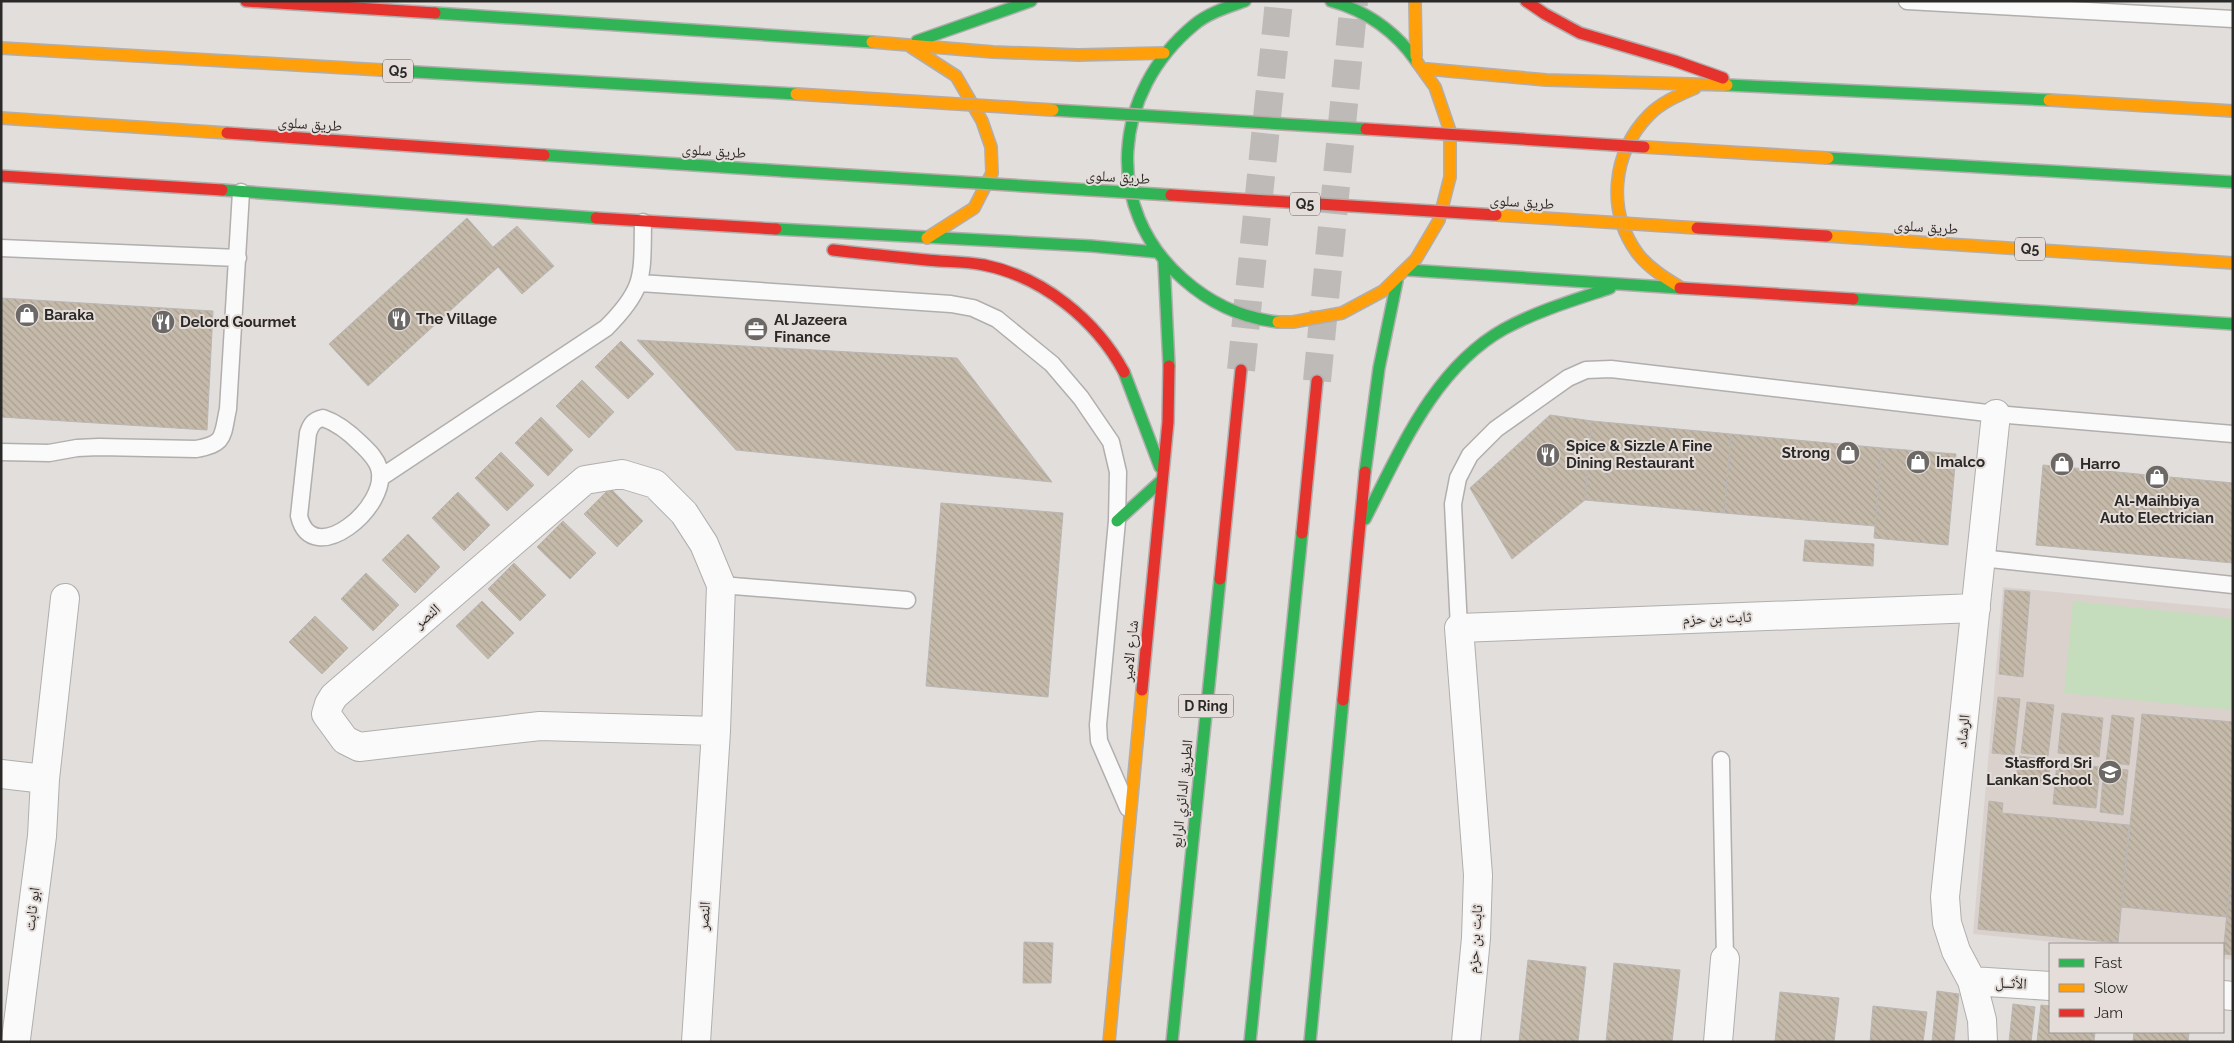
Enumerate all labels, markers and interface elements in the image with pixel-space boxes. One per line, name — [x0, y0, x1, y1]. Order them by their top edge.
road number: Q5 — [383, 59, 413, 82]
street label: طريق سلوى — [277, 113, 343, 136]
street label: طريق سلوى — [681, 140, 747, 163]
street label: طريق سلوى — [1085, 166, 1151, 189]
street label: طريق سلوى — [1489, 191, 1555, 214]
road number: Q5 — [1290, 192, 1320, 215]
street label: طريق سلوى — [1893, 216, 1959, 239]
road number: Q5 — [2015, 238, 2045, 260]
shop icon: Baraka — [14, 302, 40, 328]
place label: Baraka — [44, 306, 94, 324]
restaurant icon: The Village — [386, 306, 412, 332]
restaurant icon: Delord Gourmet — [150, 309, 176, 335]
place label: The Village — [416, 310, 497, 328]
place label: Al Jazeera Finance — [774, 311, 847, 346]
place label: Delord Gourmet — [180, 313, 296, 331]
office icon: Al Jazeera Finance — [743, 316, 769, 342]
place label: Spice & Sizzle A Fine Dining Restaurant — [1566, 437, 1712, 472]
shop icon: Strong — [1835, 440, 1861, 466]
restaurant icon: Spice & Sizzle A Fine Dining Restaurant — [1535, 442, 1561, 468]
place label: Strong — [1782, 444, 1830, 462]
shop icon: Imalco — [1905, 449, 1931, 475]
shop icon: Harro — [2049, 451, 2075, 477]
place label: Imalco — [1936, 453, 1985, 471]
place label: Harro — [2080, 455, 2120, 473]
shop icon: Al-Maihbiya Auto Electrician — [2144, 464, 2170, 490]
place label: Al-Maihbiya Auto Electrician — [2100, 492, 2214, 527]
street label: النصر — [409, 600, 444, 633]
street label: ثابت بن حزم — [1682, 608, 1752, 629]
street label: شارع الامير — [1118, 619, 1143, 684]
road number: D Ring — [1178, 694, 1234, 718]
street label: الرشاد — [1952, 714, 1974, 748]
street label: الطريق الدائري الرابع — [1167, 739, 1199, 850]
place label: Stasfford Sri Lankan School — [1986, 754, 2092, 789]
school or university icon: Stasfford Sri Lankan School — [2097, 759, 2123, 785]
street label: ابو ثابت — [20, 886, 44, 932]
street label: النصر — [694, 901, 714, 932]
street label: ثابت بن حزم — [1464, 904, 1487, 974]
legend — [2049, 943, 2224, 1033]
text: Fast — [2094, 954, 2122, 972]
street label: الأثــل — [1995, 973, 2027, 994]
text: Slow — [2094, 979, 2128, 997]
text: Jam — [2094, 1004, 2123, 1022]

